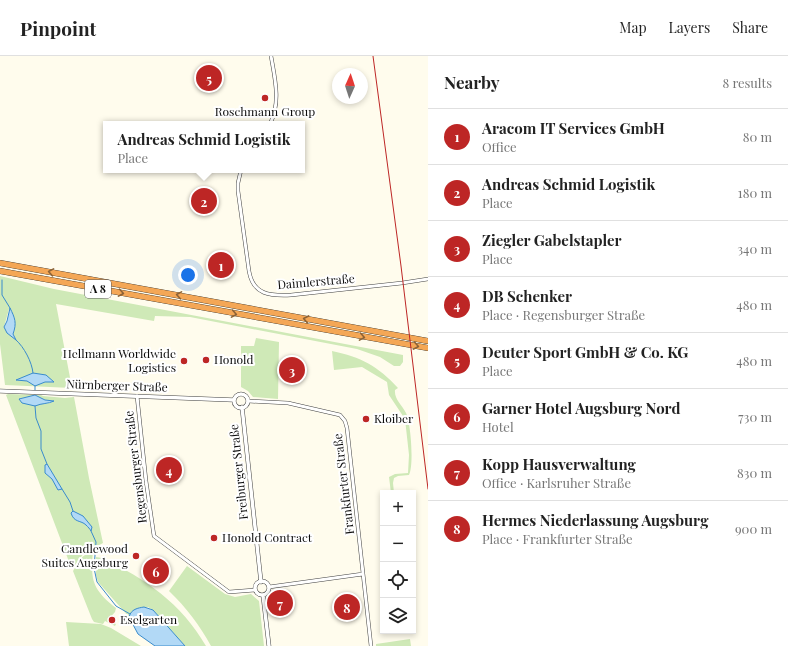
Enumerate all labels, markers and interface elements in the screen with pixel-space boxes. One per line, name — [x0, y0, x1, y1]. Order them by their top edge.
text: Pinpoint — [20, 15, 96, 41]
text: Map — [619, 18, 647, 37]
text: Layers — [669, 18, 710, 37]
text: Share — [732, 18, 768, 37]
pin: 5 — [196, 63, 222, 93]
north arrow — [332, 68, 368, 104]
text: Nearby — [444, 71, 499, 93]
text: 8 results — [722, 74, 772, 91]
marker: Roschmann Group — [260, 93, 270, 103]
place label: Roschmann Group — [215, 103, 315, 119]
text: Aracom IT Services GmbH — [482, 118, 665, 138]
popup — [103, 121, 305, 173]
text: 1 — [455, 128, 459, 145]
text: 80 m — [743, 128, 772, 145]
text: Andreas Schmid Logistik — [117, 129, 291, 149]
text: Office — [482, 138, 517, 155]
text: Place — [117, 149, 148, 166]
text: Andreas Schmid Logistik — [482, 174, 655, 194]
text: 2 — [454, 184, 460, 201]
text: 180 m — [738, 184, 772, 201]
pin: 2 — [191, 186, 217, 216]
text: Place — [482, 194, 513, 211]
text: Ziegler Gabelstapler — [482, 230, 622, 250]
text: 3 — [454, 240, 460, 257]
text: 340 m — [737, 240, 772, 257]
pin: 1 — [208, 250, 234, 280]
text: Place — [482, 250, 513, 267]
your location — [178, 265, 198, 285]
one-way arrow — [47, 269, 54, 277]
street label: Daimlerstraße — [277, 270, 355, 292]
road number: A 8 — [85, 280, 111, 298]
text: DB Schenker — [482, 286, 572, 306]
one-way arrow — [118, 288, 124, 297]
one-way arrow — [175, 291, 182, 300]
text: 4 — [454, 296, 460, 313]
text: 480 m — [736, 296, 772, 313]
text: Place · Regensburger Straße — [482, 306, 645, 323]
one-way arrow — [231, 309, 237, 318]
one-way arrow — [303, 315, 310, 323]
one-way arrow — [359, 332, 365, 341]
one-way arrow — [412, 341, 419, 350]
text: Deuter Sport GmbH & Co. KG — [482, 342, 688, 362]
place label: Hellmann Worldwide Logistics — [63, 345, 176, 375]
place label: Honold — [214, 351, 253, 367]
text: 5 — [454, 352, 460, 369]
text: 480 m — [736, 352, 772, 369]
marker: Honold — [201, 355, 211, 365]
pin: 3 — [279, 355, 305, 385]
marker: Hellmann Worldwide Logistics — [179, 356, 189, 366]
text: Place — [482, 362, 513, 379]
street label: Nürnberger Straße — [66, 375, 168, 395]
text: Garner Hotel Augsburg Nord — [482, 398, 680, 418]
text: 6 — [453, 408, 461, 425]
text: 730 m — [738, 408, 772, 425]
street label: Regensburger Straße — [120, 410, 150, 524]
place label: Kloiber — [374, 410, 414, 426]
marker: Kloiber — [361, 414, 371, 424]
text: Hotel — [482, 418, 514, 435]
street label: Freiburger Straße — [225, 423, 251, 521]
street label: Frankfurter Straße — [329, 433, 357, 536]
text: Kopp Hausverwaltung — [482, 454, 636, 474]
pin: 4 — [156, 455, 182, 485]
text: 7 — [454, 464, 460, 481]
text: 830 m — [737, 464, 772, 481]
text: Office · Karlsruher Straße — [482, 474, 631, 491]
map controls — [380, 490, 416, 634]
button: + — [380, 490, 416, 526]
text: Hermes Niederlassung Augsburg — [482, 510, 708, 530]
text: 8 — [453, 520, 461, 537]
text: 900 m — [735, 520, 772, 537]
button: − — [380, 526, 416, 562]
place label: Honold Contract — [222, 529, 313, 545]
text: Place · Frankfurter Straße — [482, 530, 633, 547]
marker: Honold Contract — [209, 533, 219, 543]
place label: Candlewood Suites Augsburg — [42, 540, 129, 570]
marker: Candlewood Suites Augsburg — [131, 551, 141, 561]
pin: 6 — [143, 556, 169, 586]
button: locate — [380, 562, 416, 598]
pin: 7 — [267, 588, 293, 618]
pin: 8 — [334, 592, 360, 622]
button: layers — [380, 598, 416, 634]
place label: Eselgarten — [120, 611, 177, 627]
marker: Eselgarten — [107, 615, 117, 625]

